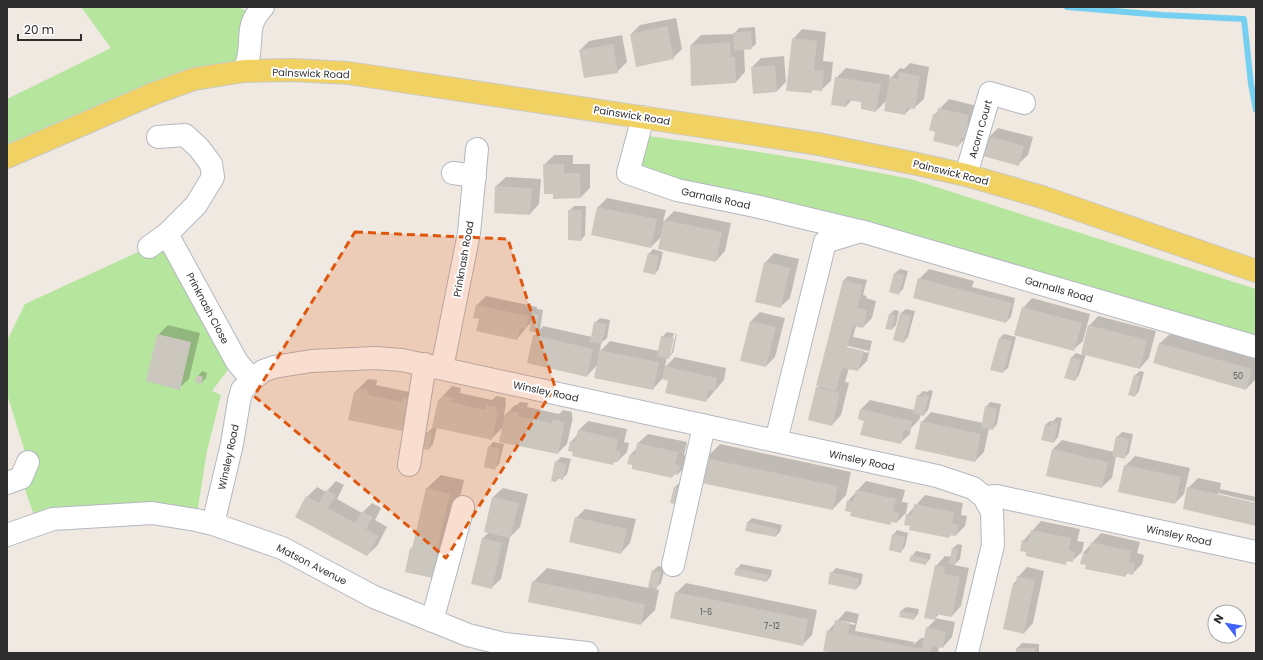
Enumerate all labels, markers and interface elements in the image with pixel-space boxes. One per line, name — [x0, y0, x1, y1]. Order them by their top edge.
scale bar — [18, 16, 81, 42]
text: 20 m — [24, 21, 54, 38]
street label: Painswick Road — [272, 65, 350, 82]
street label: Acorn Court — [965, 98, 996, 160]
street label: Painswick Road — [593, 102, 671, 129]
street label: Painswick Road — [912, 156, 990, 189]
street label: Garnalls Road — [680, 184, 752, 213]
street label: Prinknash Road — [449, 220, 478, 298]
street label: Prinknash Close — [182, 270, 233, 347]
street label: Garnalls Road — [1023, 273, 1095, 306]
house number: 50 — [1233, 371, 1243, 382]
street label: Winsley Road — [512, 377, 580, 406]
street label: Winsley Road — [214, 423, 243, 491]
street label: Winsley Road — [828, 446, 896, 475]
street label: Winsley Road — [1145, 521, 1213, 550]
street label: Matson Avenue — [274, 540, 350, 589]
north arrow — [1207, 604, 1247, 644]
house number: 1-6 — [700, 607, 712, 618]
text: N — [1209, 611, 1227, 627]
house number: 7-12 — [764, 621, 780, 632]

